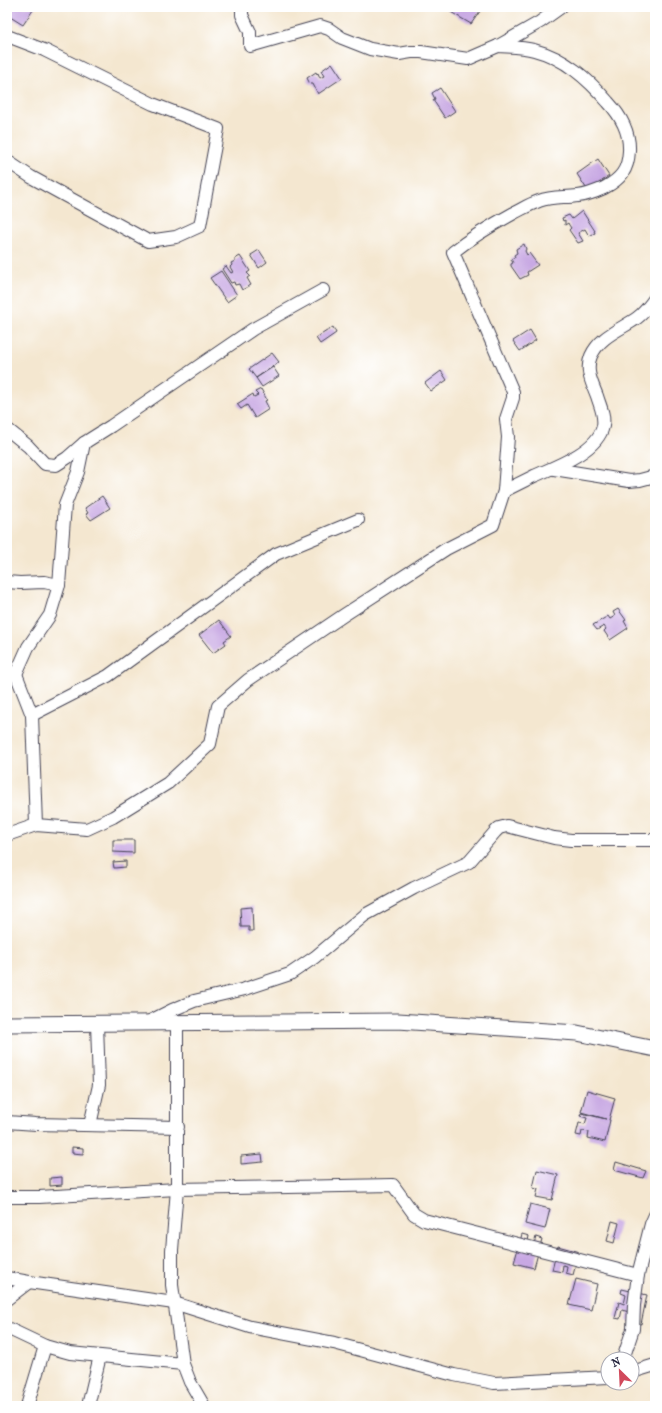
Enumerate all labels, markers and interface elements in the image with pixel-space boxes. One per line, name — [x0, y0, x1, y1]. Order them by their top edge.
north arrow — [600, 1351, 640, 1391]
text: N — [610, 1354, 623, 1370]

